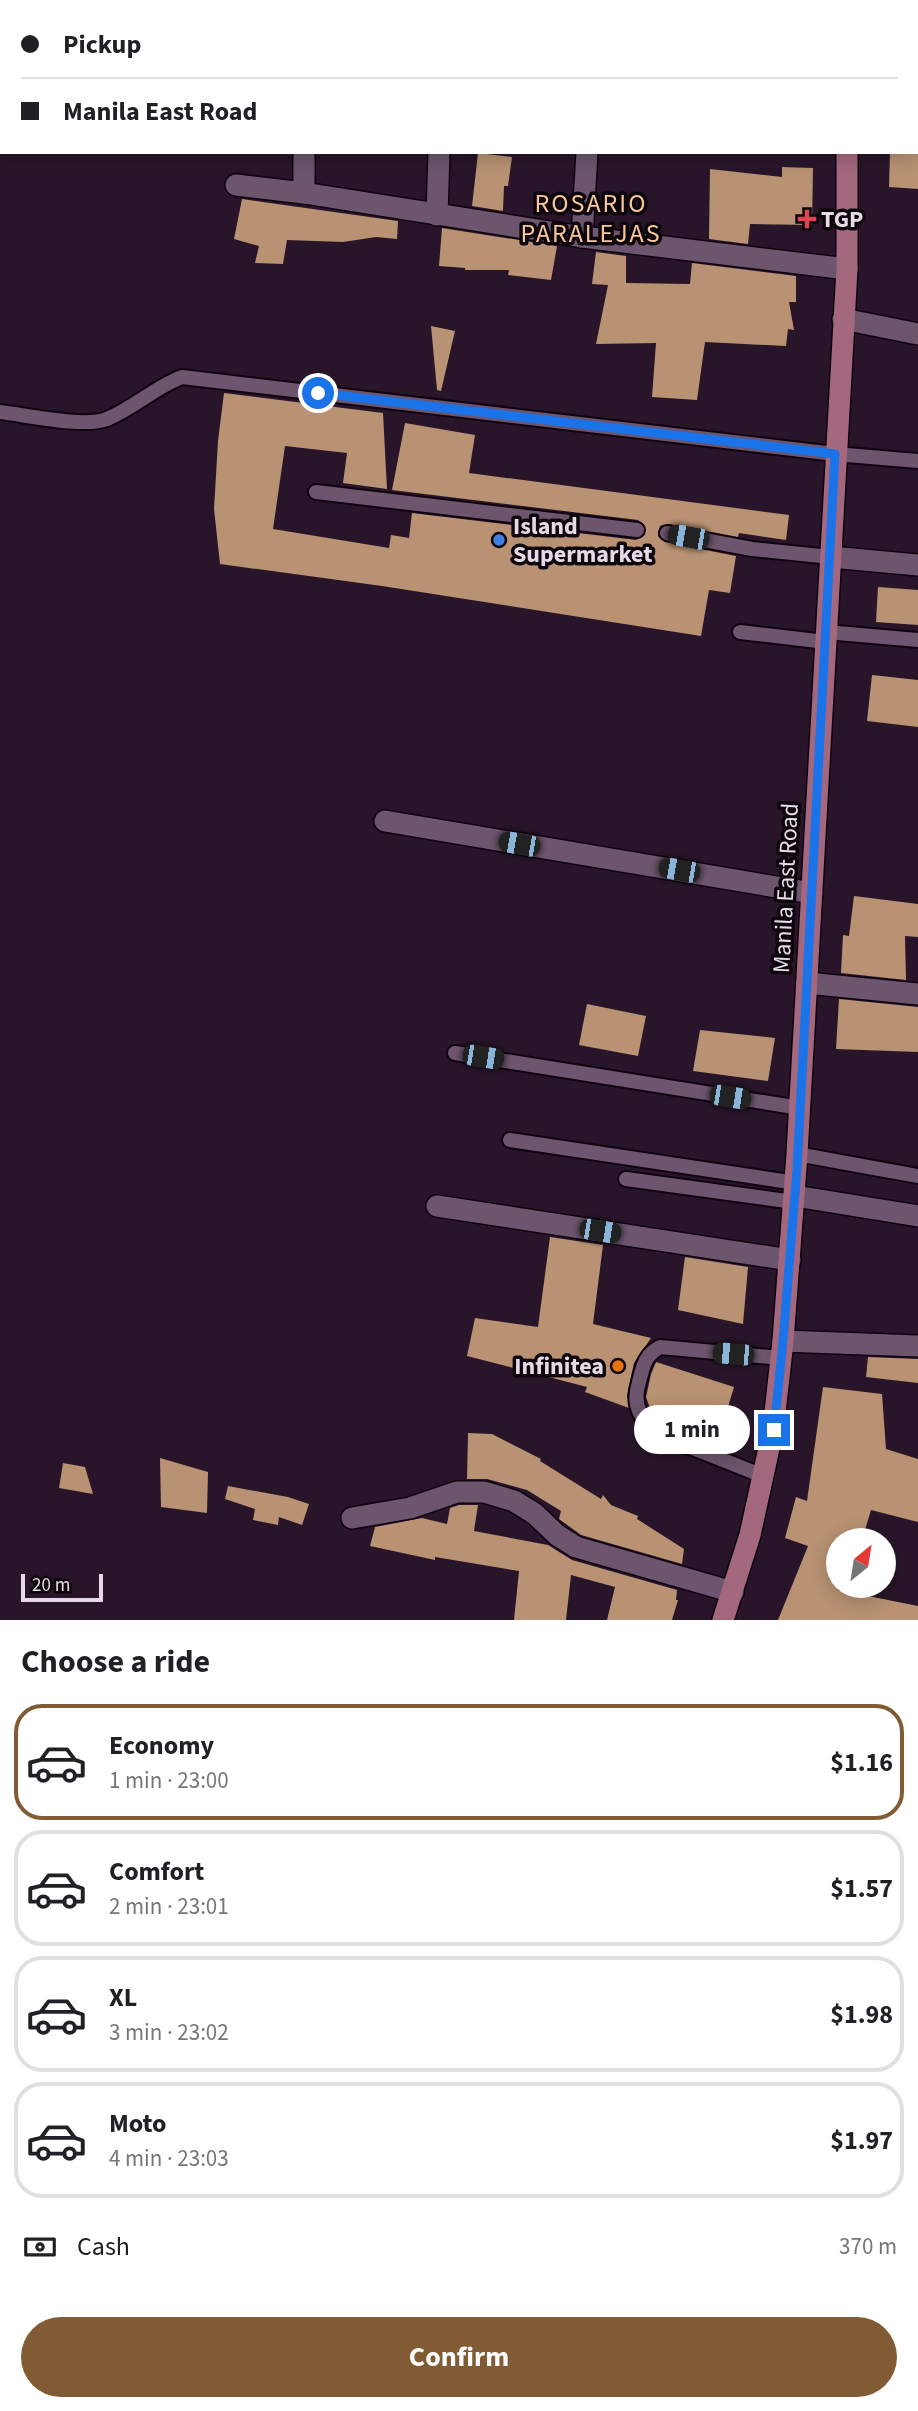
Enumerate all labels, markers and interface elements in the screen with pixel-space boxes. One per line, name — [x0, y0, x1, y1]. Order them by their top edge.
text: Pickup — [63, 26, 141, 63]
text: Manila East Road — [63, 93, 257, 130]
district label: ROSARIO PARALEJAS — [520, 185, 662, 252]
place label: TGP — [821, 202, 863, 237]
marker: TGP — [799, 211, 815, 227]
route start — [302, 377, 334, 409]
place label: Island Supermarket — [513, 509, 652, 572]
car — [666, 523, 711, 551]
marker: Island Supermarket — [491, 532, 507, 548]
street label: Manila East Road — [764, 802, 808, 974]
car — [497, 830, 542, 858]
car — [657, 856, 702, 884]
car — [461, 1043, 506, 1071]
car — [708, 1083, 753, 1111]
car — [578, 1217, 623, 1245]
car — [712, 1342, 755, 1366]
place label: Infinitea — [514, 1349, 604, 1384]
marker: Infinitea — [610, 1358, 626, 1374]
callout: 1 min — [634, 1406, 750, 1454]
text: 1 min — [664, 1413, 720, 1446]
route end — [758, 1414, 790, 1446]
north arrow — [826, 1528, 896, 1598]
map controls — [826, 1528, 896, 1598]
scale bar — [21, 1571, 103, 1603]
text: 20 m — [32, 1572, 70, 1599]
text: Choose a ride — [21, 1639, 210, 1685]
text: Economy — [109, 1727, 214, 1764]
icon: car — [25, 1731, 88, 1794]
text: $1.16 — [830, 1744, 893, 1781]
text: 1 min · 23:00 — [109, 1764, 229, 1797]
text: Comfort — [109, 1853, 204, 1890]
icon: car — [25, 1857, 88, 1920]
text: $1.57 — [830, 1870, 893, 1907]
text: 2 min · 23:01 — [109, 1890, 229, 1923]
text: XL — [109, 1979, 137, 2016]
icon: car — [25, 1983, 88, 2046]
text: $1.98 — [830, 1996, 893, 2033]
text: 3 min · 23:02 — [109, 2016, 229, 2049]
text: Moto — [109, 2105, 166, 2142]
icon: car — [25, 2109, 88, 2172]
text: $1.97 — [830, 2122, 893, 2159]
text: 4 min · 23:03 — [109, 2142, 229, 2175]
icon: cash — [21, 2228, 59, 2266]
text: Cash — [77, 2228, 130, 2265]
text: 370 m — [839, 2230, 897, 2263]
button: Confirm — [21, 2317, 897, 2397]

